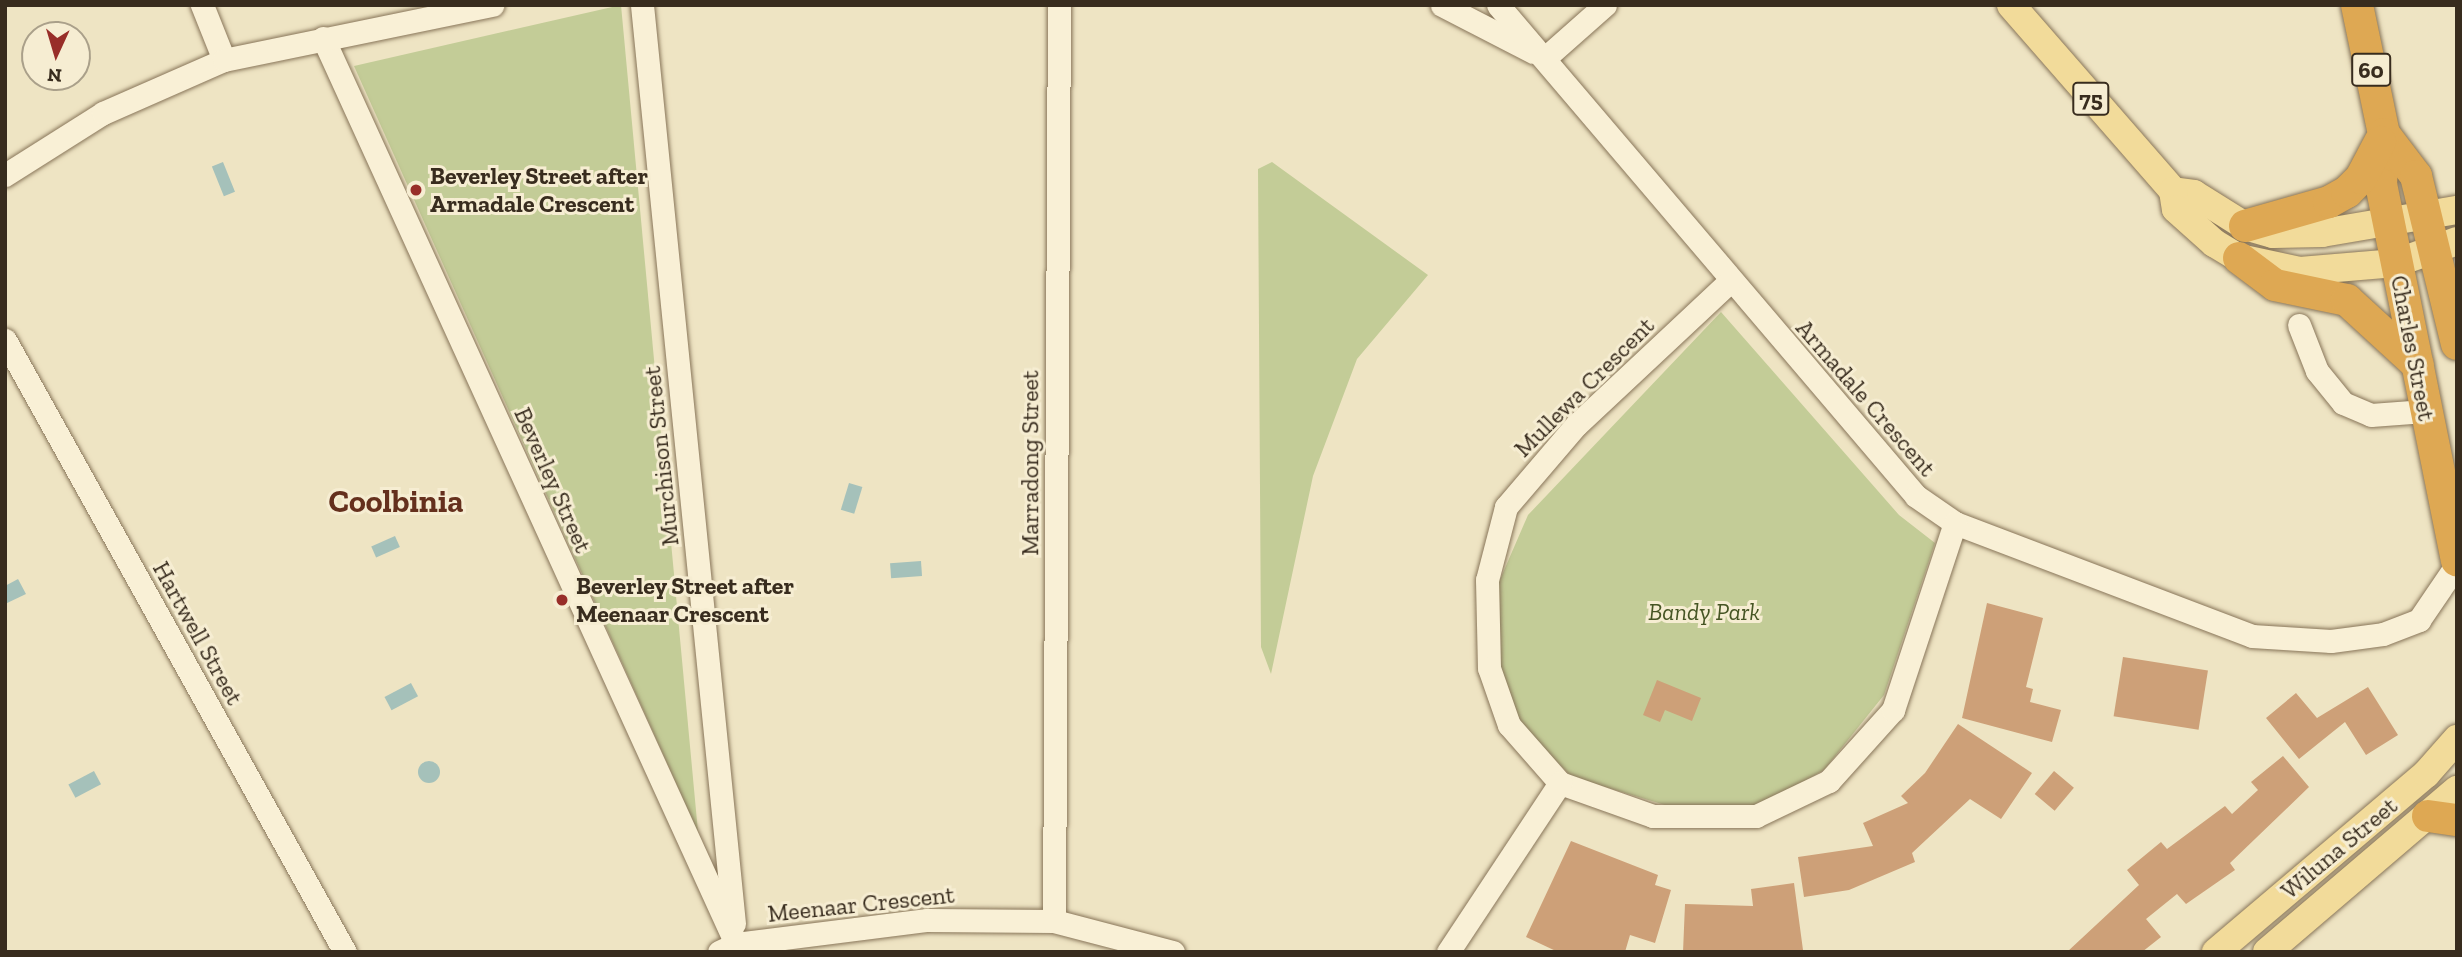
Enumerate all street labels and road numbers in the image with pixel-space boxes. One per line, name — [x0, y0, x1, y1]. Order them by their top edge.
road number: 60 — [2350, 50, 2392, 90]
road number: 75 — [2072, 80, 2110, 118]
street label: Charles Street — [2385, 273, 2441, 423]
street label: Mullewa Crescent — [1508, 311, 1660, 463]
street label: Armadale Crescent — [1790, 314, 1942, 482]
street label: Murchison Street — [637, 365, 685, 547]
street label: Marradong Street — [1016, 370, 1044, 556]
street label: Beverley Street — [508, 403, 598, 557]
street label: Hartwell Street — [147, 556, 249, 710]
street label: Wiluna Street — [2275, 791, 2403, 905]
street label: Meenaar Crescent — [766, 880, 956, 928]

